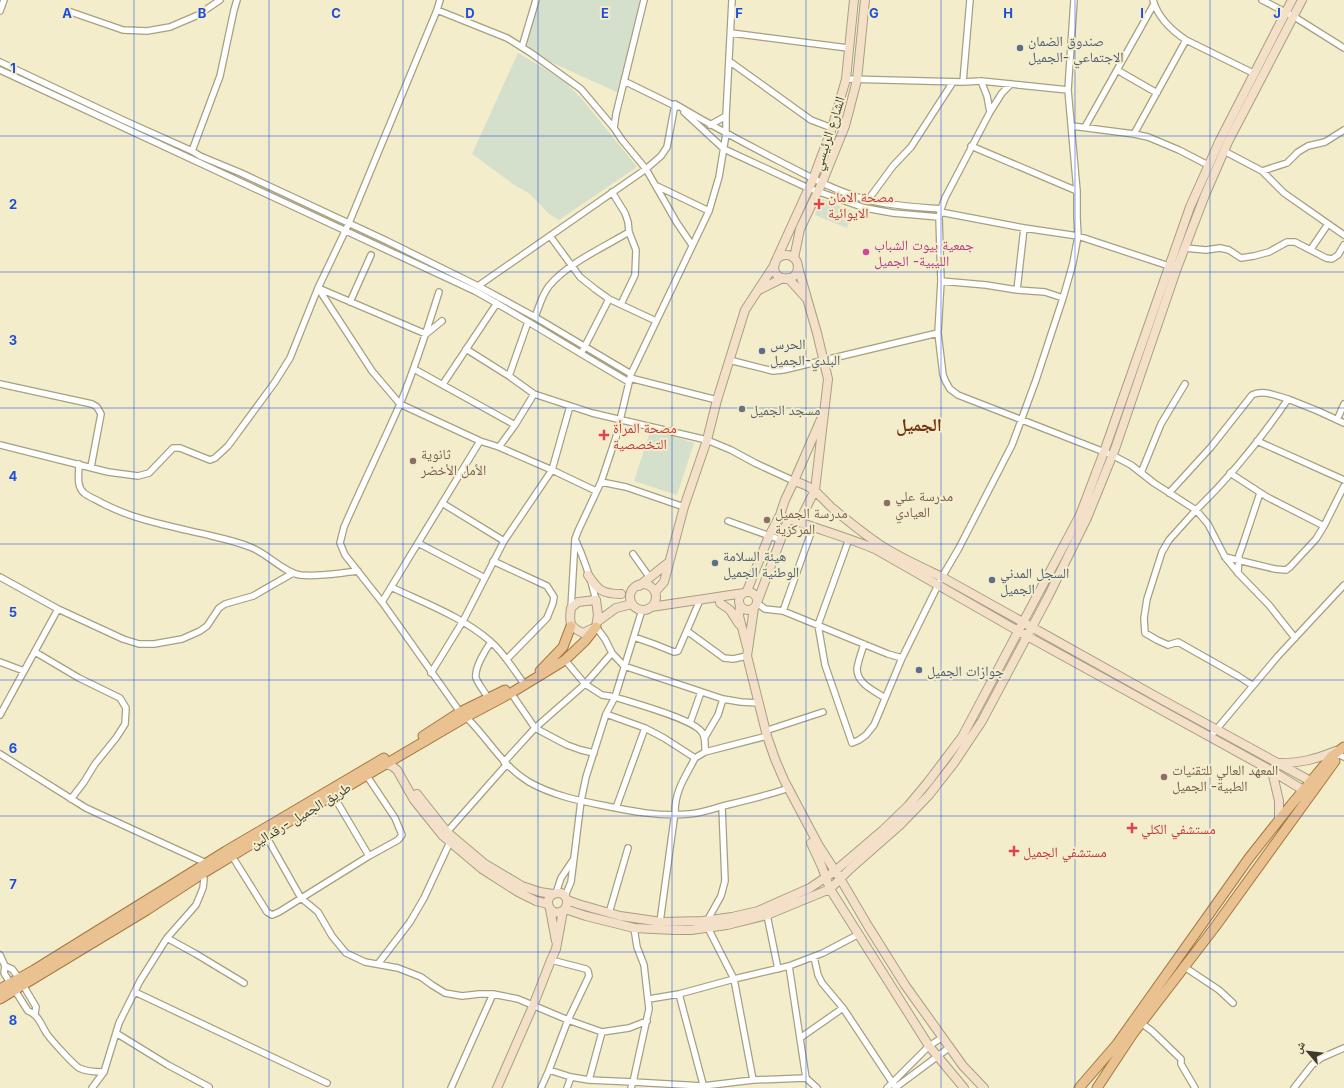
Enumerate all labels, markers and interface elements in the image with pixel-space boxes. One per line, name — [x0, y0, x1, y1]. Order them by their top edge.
text: A — [62, 5, 72, 21]
text: B — [198, 5, 207, 21]
text: C — [331, 5, 341, 21]
text: D — [465, 5, 475, 21]
text: E — [601, 5, 609, 21]
text: F — [735, 5, 743, 21]
text: G — [869, 5, 879, 21]
text: H — [1003, 5, 1013, 21]
text: I — [1140, 5, 1144, 21]
text: J — [1273, 5, 1281, 21]
place label: صندوق الضمان الاجتماعي -الجميل — [1028, 32, 1124, 68]
marker: صندوق الضمان الاجتماعي -الجميل — [1015, 43, 1025, 53]
text: 1 — [10, 60, 16, 76]
street label: الشارع الرئيسي — [808, 94, 851, 173]
place label: مصحة الامان الايوائية — [828, 188, 894, 222]
text: 2 — [9, 196, 17, 212]
marker: مصحة الامان الايوائية — [813, 198, 825, 210]
place label: جمعية بيوت الشباب الليبية- الجميل — [874, 236, 974, 270]
marker: جمعية بيوت الشباب الليبية- الجميل — [861, 247, 871, 257]
text: 3 — [9, 332, 17, 348]
place label: الحرس البلدي-الجميل — [770, 335, 840, 371]
marker: الحرس البلدي-الجميل — [757, 346, 767, 356]
place label: مسجد الجميل — [750, 401, 820, 419]
marker: مسجد الجميل — [737, 404, 747, 414]
district label: الجميل — [896, 414, 942, 436]
place label: مصحة المرأة التخصصية — [613, 419, 677, 452]
marker: مصحة المرأة التخصصية — [598, 429, 610, 441]
place label: ثانوية الأمل الأخضر — [420, 445, 486, 479]
marker: ثانوية الأمل الأخضر — [408, 456, 418, 466]
text: 4 — [9, 468, 18, 484]
place label: مدرسة علي العيادي — [895, 487, 953, 523]
marker: مدرسة علي العيادي — [882, 498, 892, 508]
place label: مدرسة الجميل المركزية — [775, 504, 848, 538]
marker: مدرسة الجميل المركزية — [762, 515, 772, 525]
place label: هيئة السلامة الوطنية الجميل — [723, 547, 799, 581]
marker: هيئة السلامة الوطنية الجميل — [710, 558, 720, 568]
place label: السجل المدني الجميل — [1000, 564, 1069, 598]
marker: السجل المدني الجميل — [987, 575, 997, 585]
text: 5 — [9, 604, 17, 620]
place label: جوازات الجميل — [927, 662, 1004, 680]
marker: جوازات الجميل — [914, 665, 924, 675]
text: 6 — [9, 740, 17, 756]
place label: المعهد العالي للتقنيات الطبية- الجميل — [1172, 761, 1278, 795]
marker: المعهد العالي للتقنيات الطبية- الجميل — [1159, 772, 1169, 782]
street label: طريق الجميل -رقدالين — [246, 778, 355, 854]
place label: مستشفي الكلي — [1141, 820, 1216, 840]
marker: مستشفي الكلي — [1126, 822, 1138, 834]
place label: مستشفي الجميل — [1023, 843, 1107, 863]
marker: مستشفي الجميل — [1008, 845, 1020, 857]
text: 7 — [9, 876, 17, 892]
text: 8 — [9, 1012, 17, 1028]
north arrow — [1288, 1032, 1328, 1072]
text: ش — [1290, 1039, 1309, 1056]

